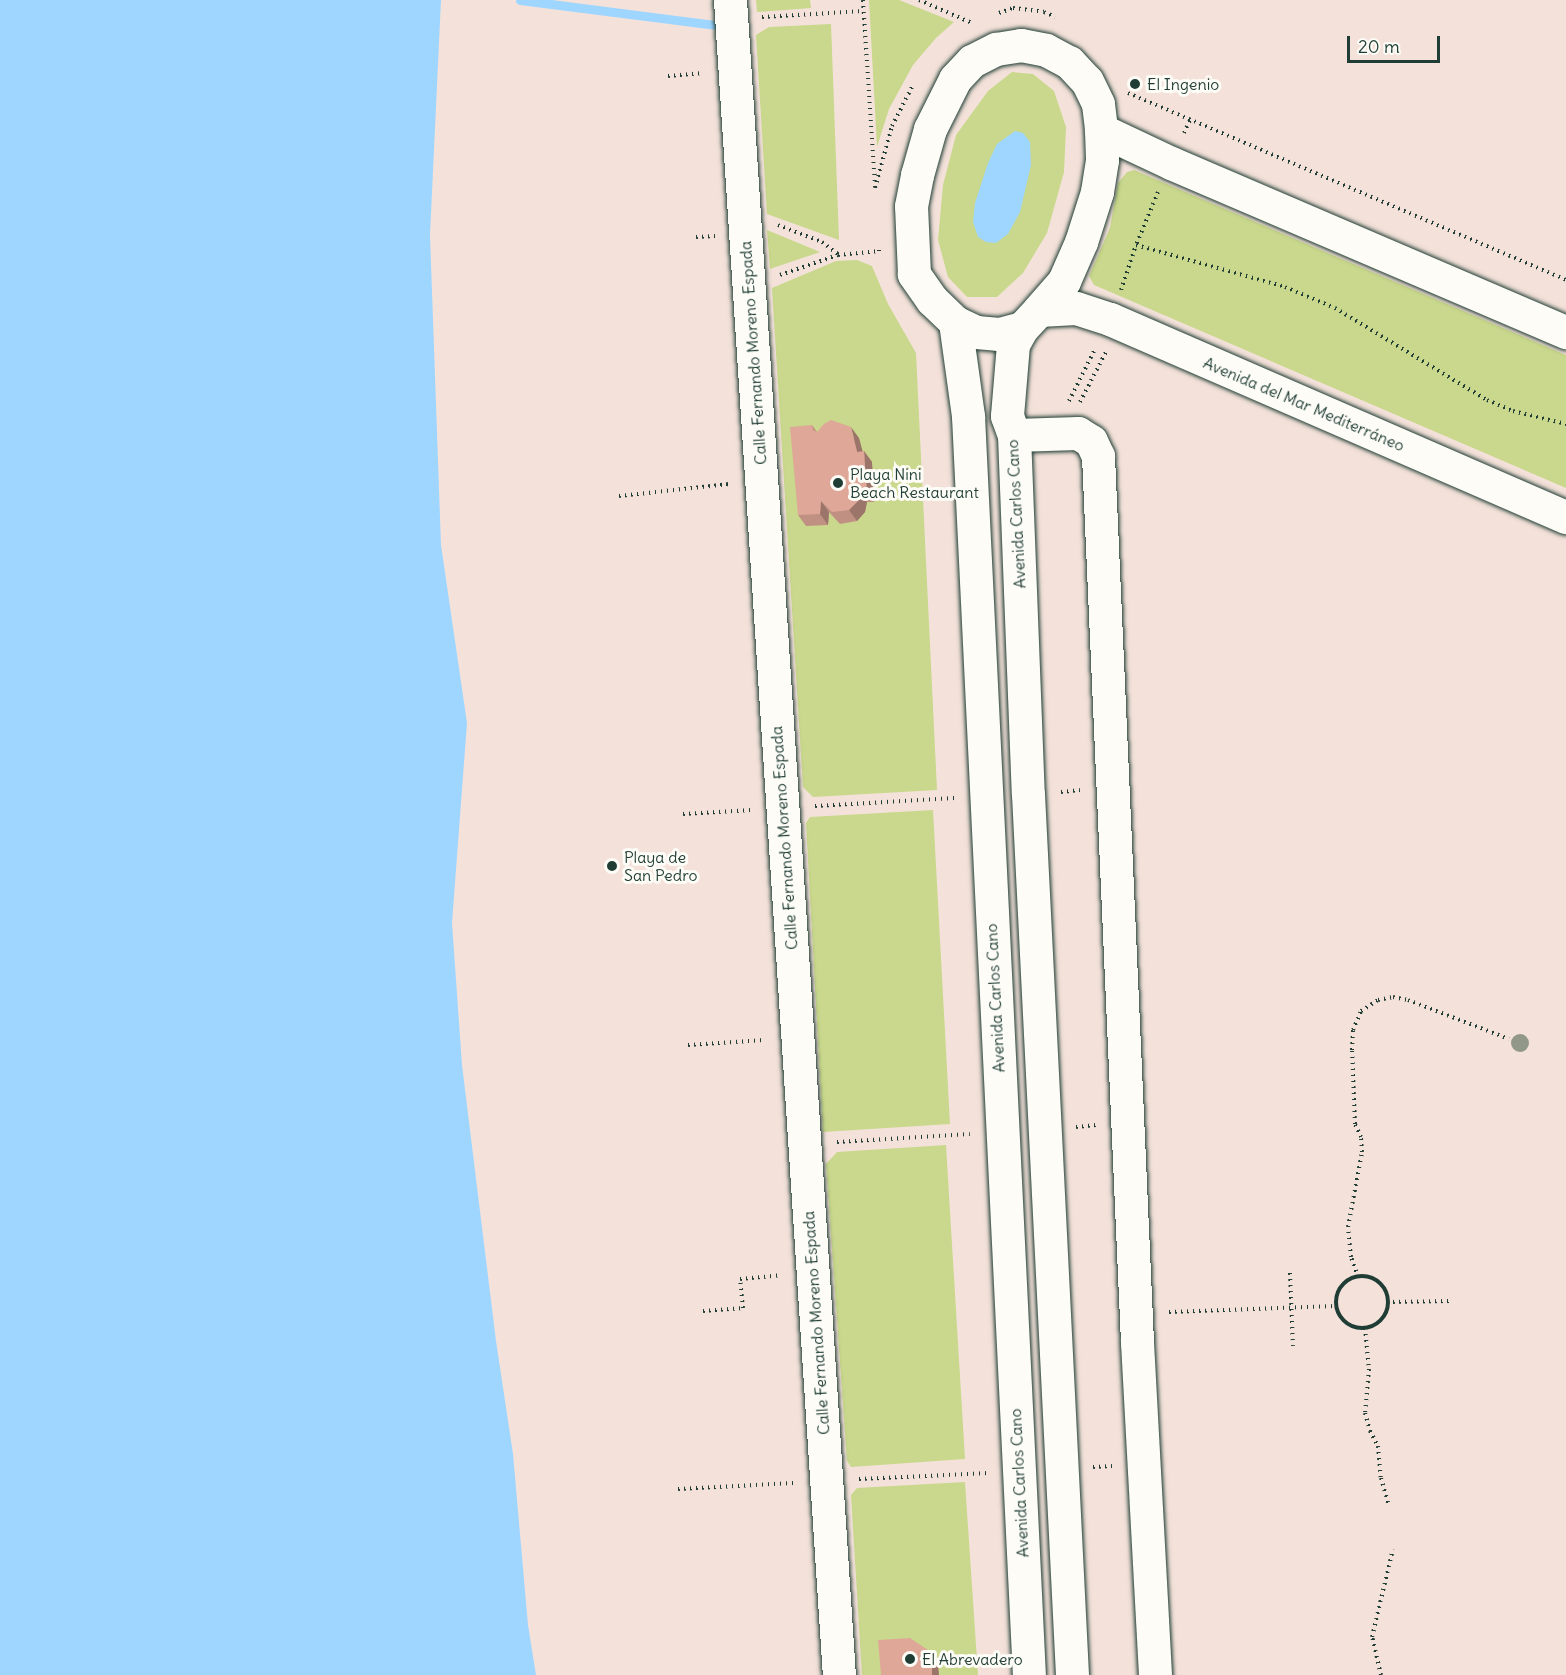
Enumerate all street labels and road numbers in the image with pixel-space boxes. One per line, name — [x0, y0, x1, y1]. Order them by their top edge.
street label: Calle Fernando Moreno Espada — [736, 240, 770, 466]
street label: Avenida del Mar Mediterráneo — [1201, 353, 1407, 455]
street label: Avenida Carlos Cano — [1003, 439, 1029, 589]
street label: Calle Fernando Moreno Espada — [767, 725, 801, 951]
street label: Avenida Carlos Cano — [982, 923, 1008, 1073]
street label: Calle Fernando Moreno Espada — [799, 1210, 833, 1436]
street label: Avenida Carlos Cano — [1006, 1408, 1032, 1558]

